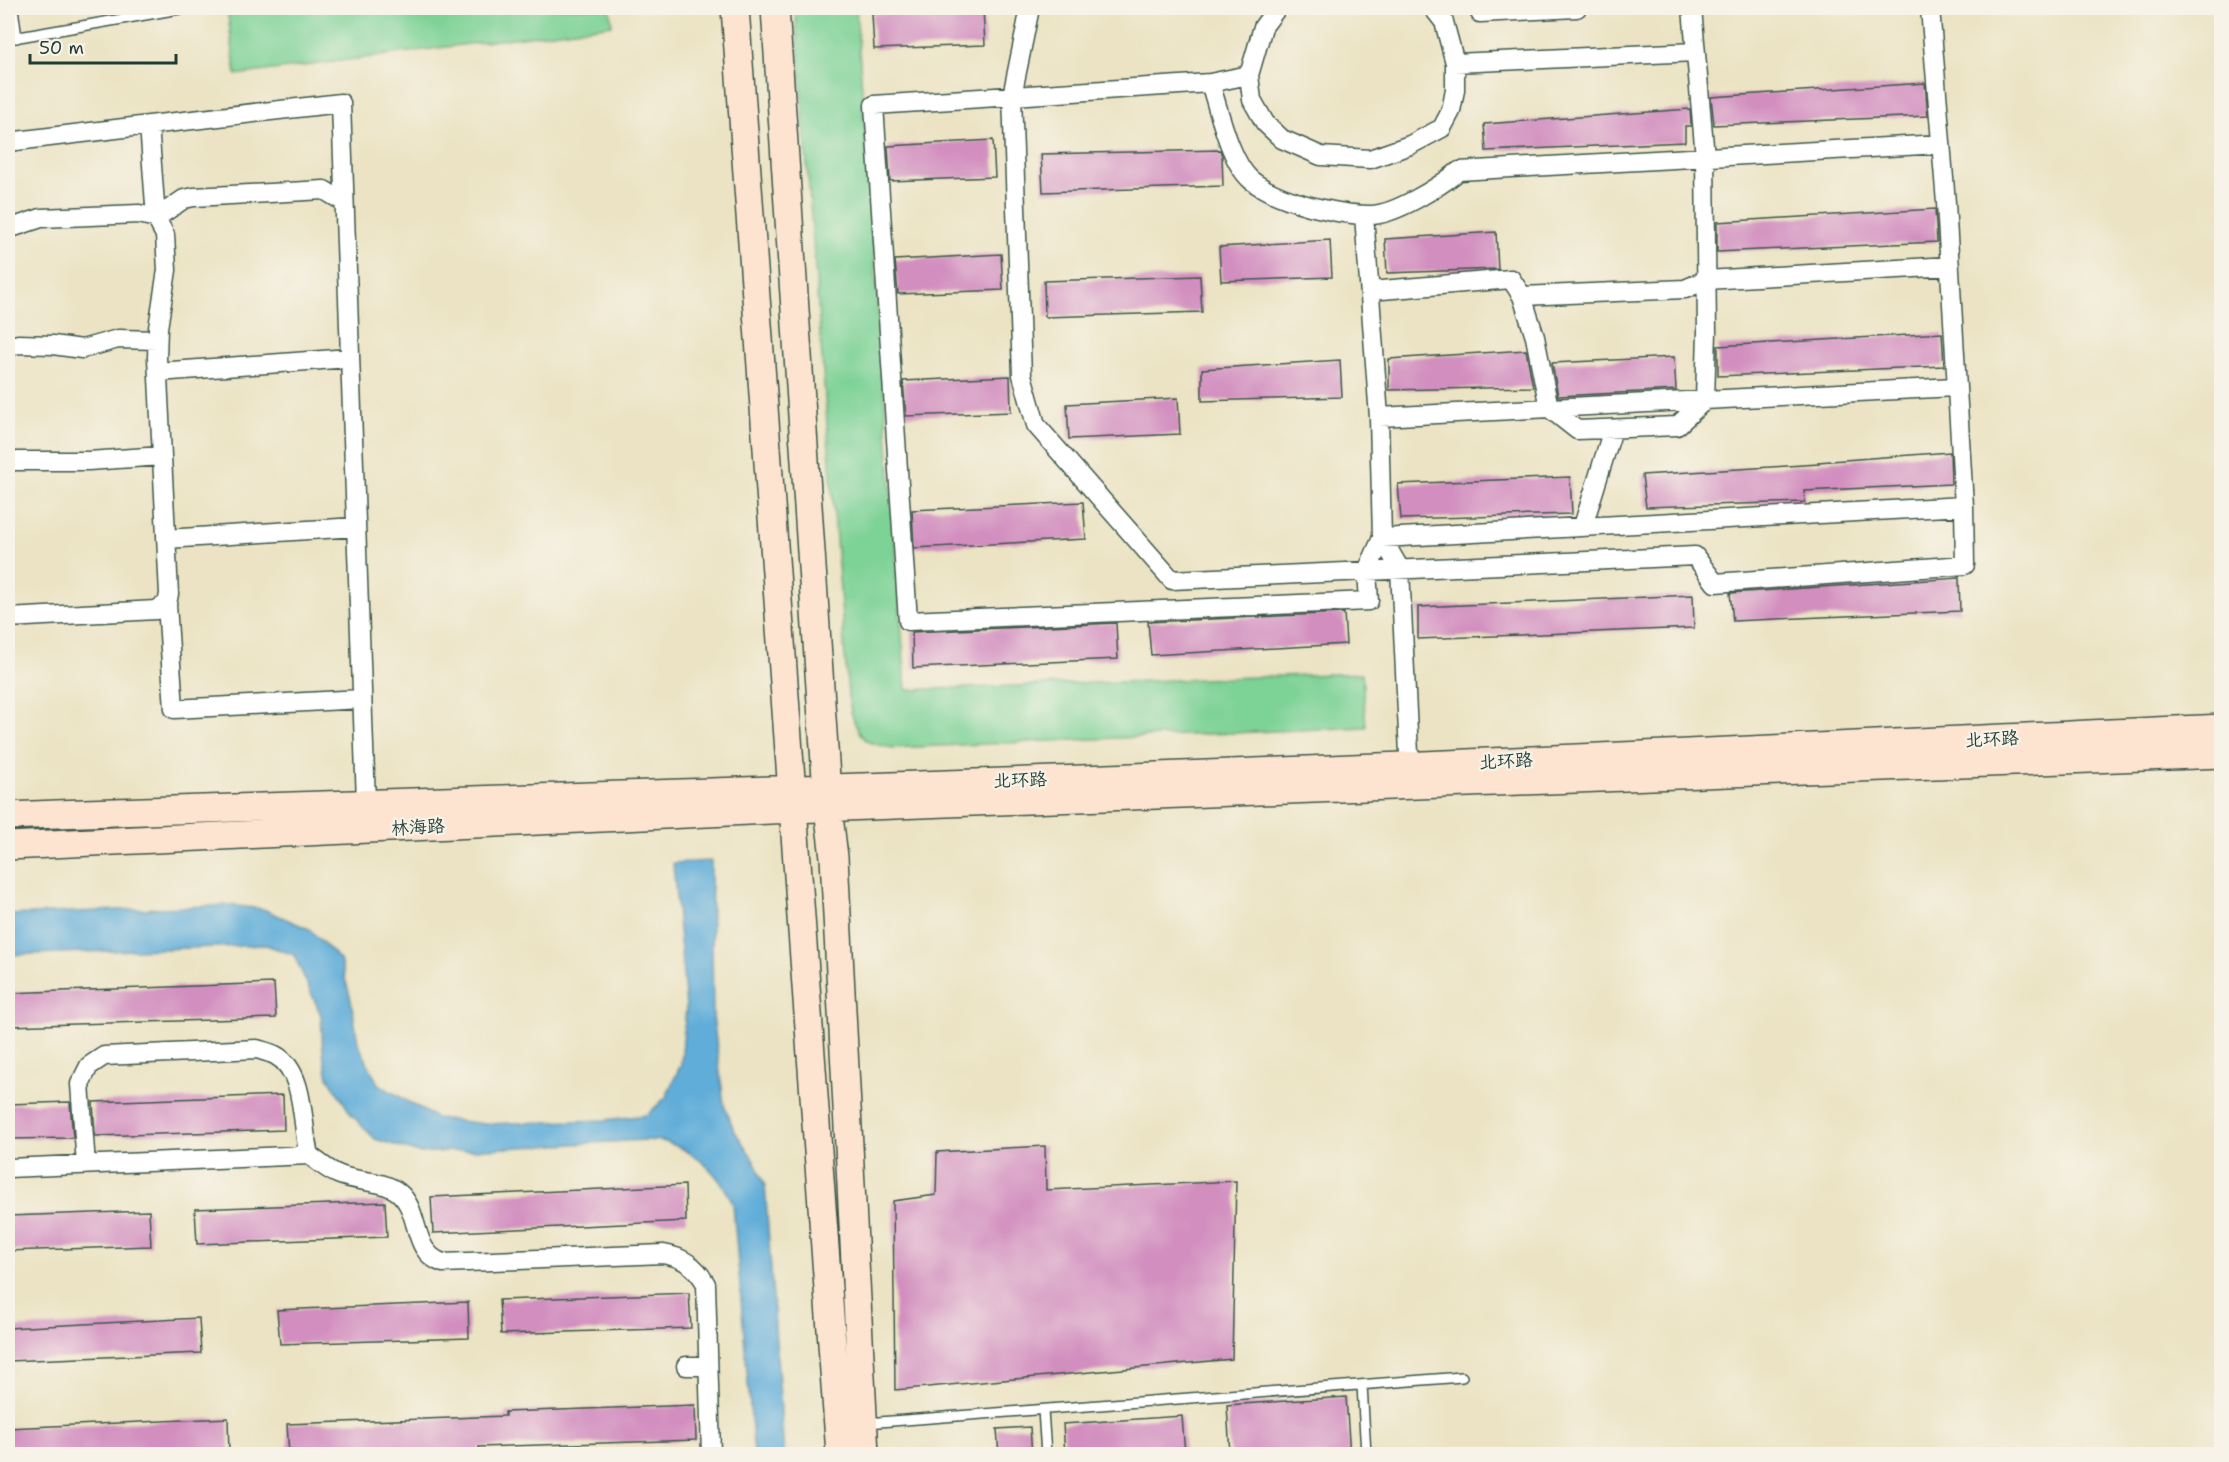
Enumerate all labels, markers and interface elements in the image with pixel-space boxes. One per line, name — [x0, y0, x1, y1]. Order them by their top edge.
scale bar — [30, 27, 176, 65]
text: 50 m — [39, 36, 84, 60]
street label: 北环路 — [1964, 726, 2020, 752]
street label: 北环路 — [1478, 748, 1534, 774]
street label: 北环路 — [993, 767, 1047, 793]
street label: 林海路 — [390, 814, 446, 840]

